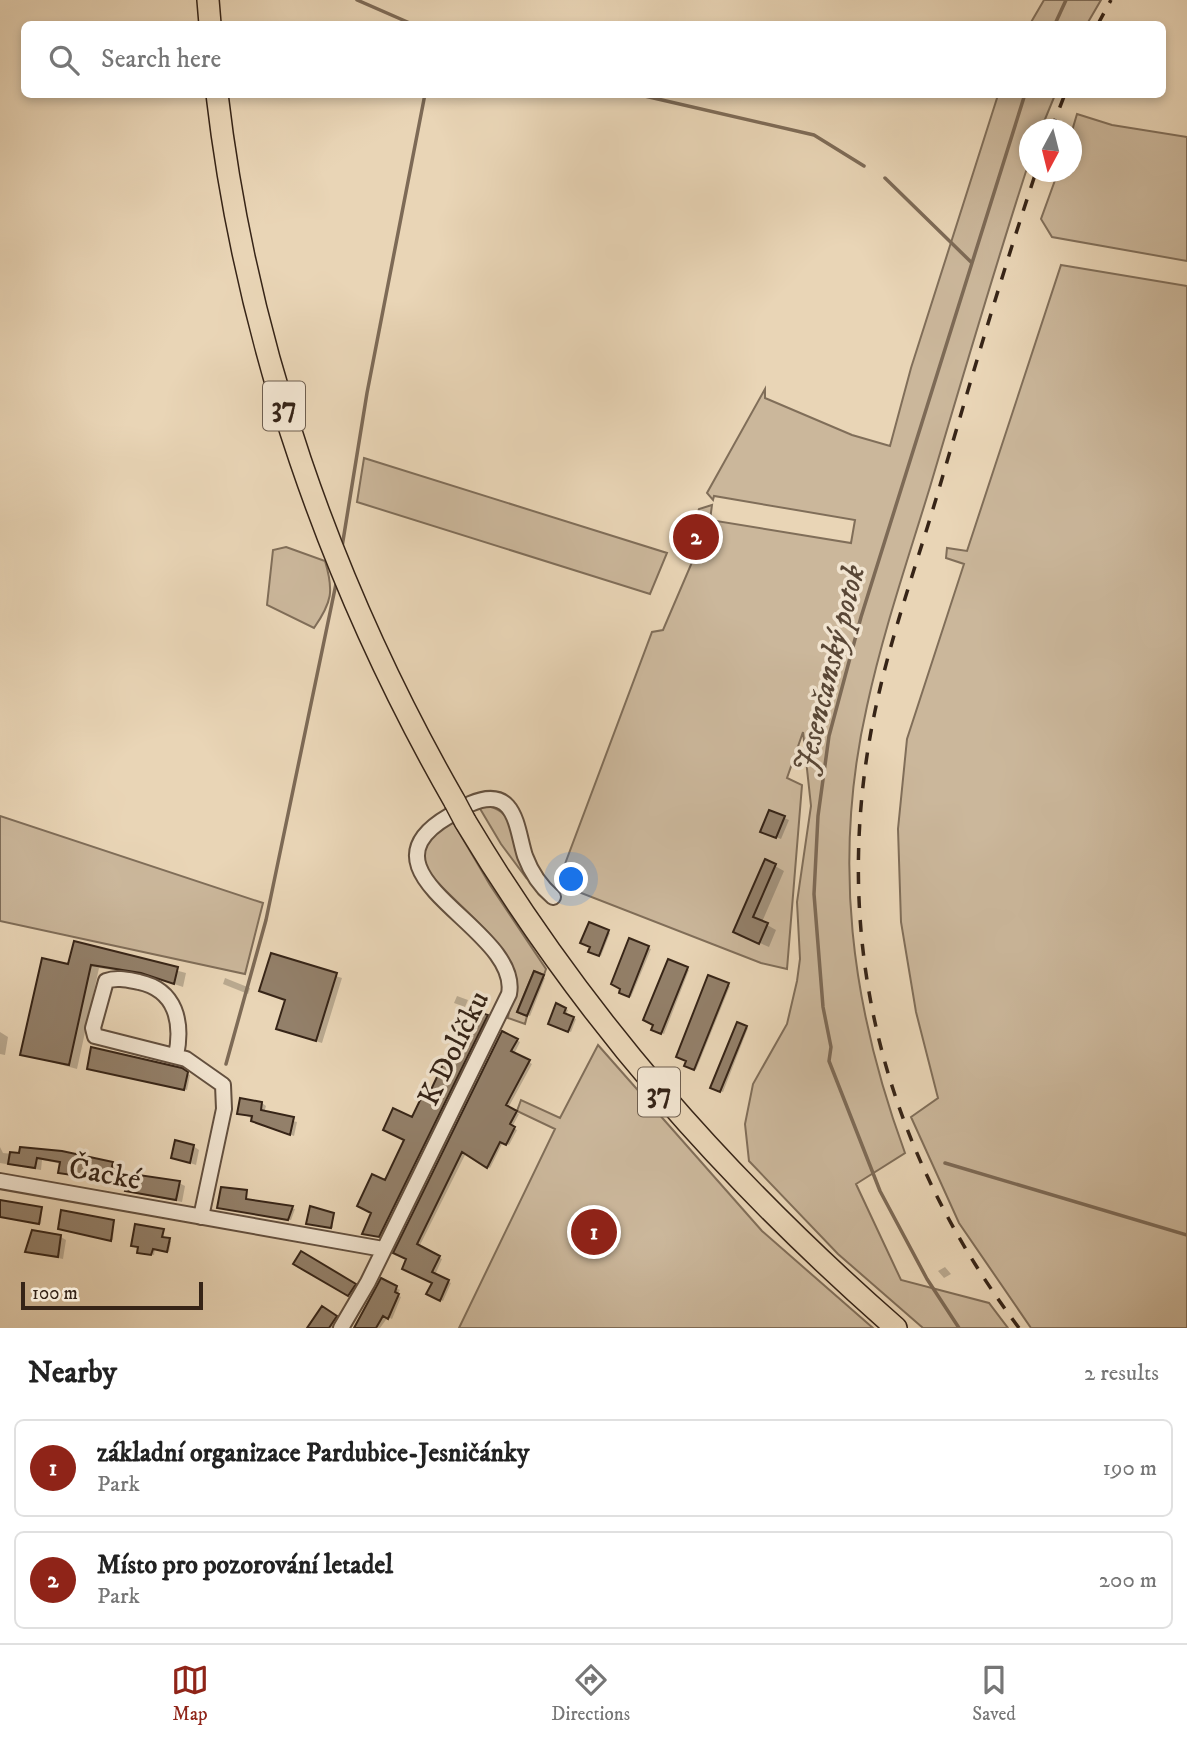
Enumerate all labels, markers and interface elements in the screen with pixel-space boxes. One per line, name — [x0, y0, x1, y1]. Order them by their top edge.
search box — [21, 21, 1166, 98]
icon: search — [45, 41, 83, 79]
text: Search here — [101, 43, 221, 76]
north arrow — [1019, 119, 1082, 182]
road number: 37 — [263, 382, 305, 430]
pin: 2 — [673, 511, 719, 563]
water label: Jesenčanský potok — [785, 560, 875, 778]
your location — [554, 862, 588, 896]
street label: K Dolíčku — [411, 985, 498, 1112]
road number: 37 — [638, 1068, 680, 1116]
street label: Čacké — [66, 1148, 145, 1199]
pin: 1 — [571, 1206, 617, 1258]
scale bar — [21, 1279, 203, 1311]
text: 100 m — [32, 1282, 78, 1305]
text: Nearby — [28, 1355, 117, 1392]
text: 2 results — [1084, 1359, 1159, 1388]
text: základní organizace Pardubice-Jesničánky — [97, 1437, 529, 1470]
text: 1 — [49, 1454, 57, 1483]
text: 190 m — [1103, 1454, 1157, 1483]
text: Park — [97, 1470, 140, 1499]
text: Místo pro pozorování letadel — [97, 1549, 393, 1582]
text: 2 — [47, 1566, 59, 1595]
text: 200 m — [1099, 1566, 1157, 1595]
text: Park — [97, 1582, 140, 1611]
tab: Map — [171, 1661, 209, 1726]
tab: Directions — [551, 1661, 630, 1726]
tab: Saved — [972, 1661, 1016, 1726]

